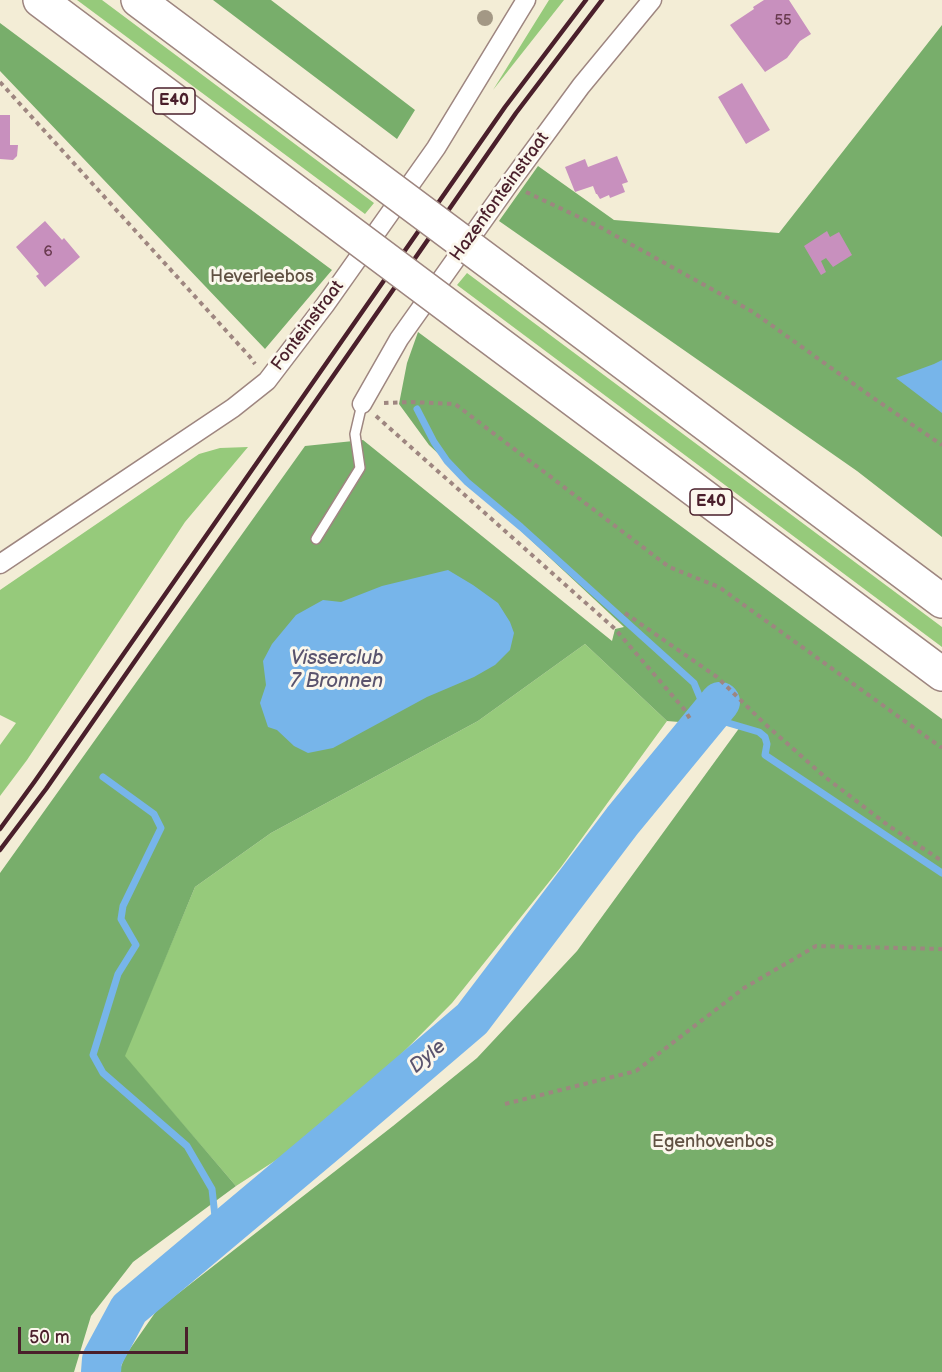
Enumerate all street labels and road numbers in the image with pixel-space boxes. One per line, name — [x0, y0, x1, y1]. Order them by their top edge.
road number: E40 — [153, 88, 195, 114]
street label: Hazenfonteinstraat — [446, 128, 554, 266]
street label: Fonteinstraat — [267, 277, 349, 375]
road number: E40 — [690, 489, 732, 515]

